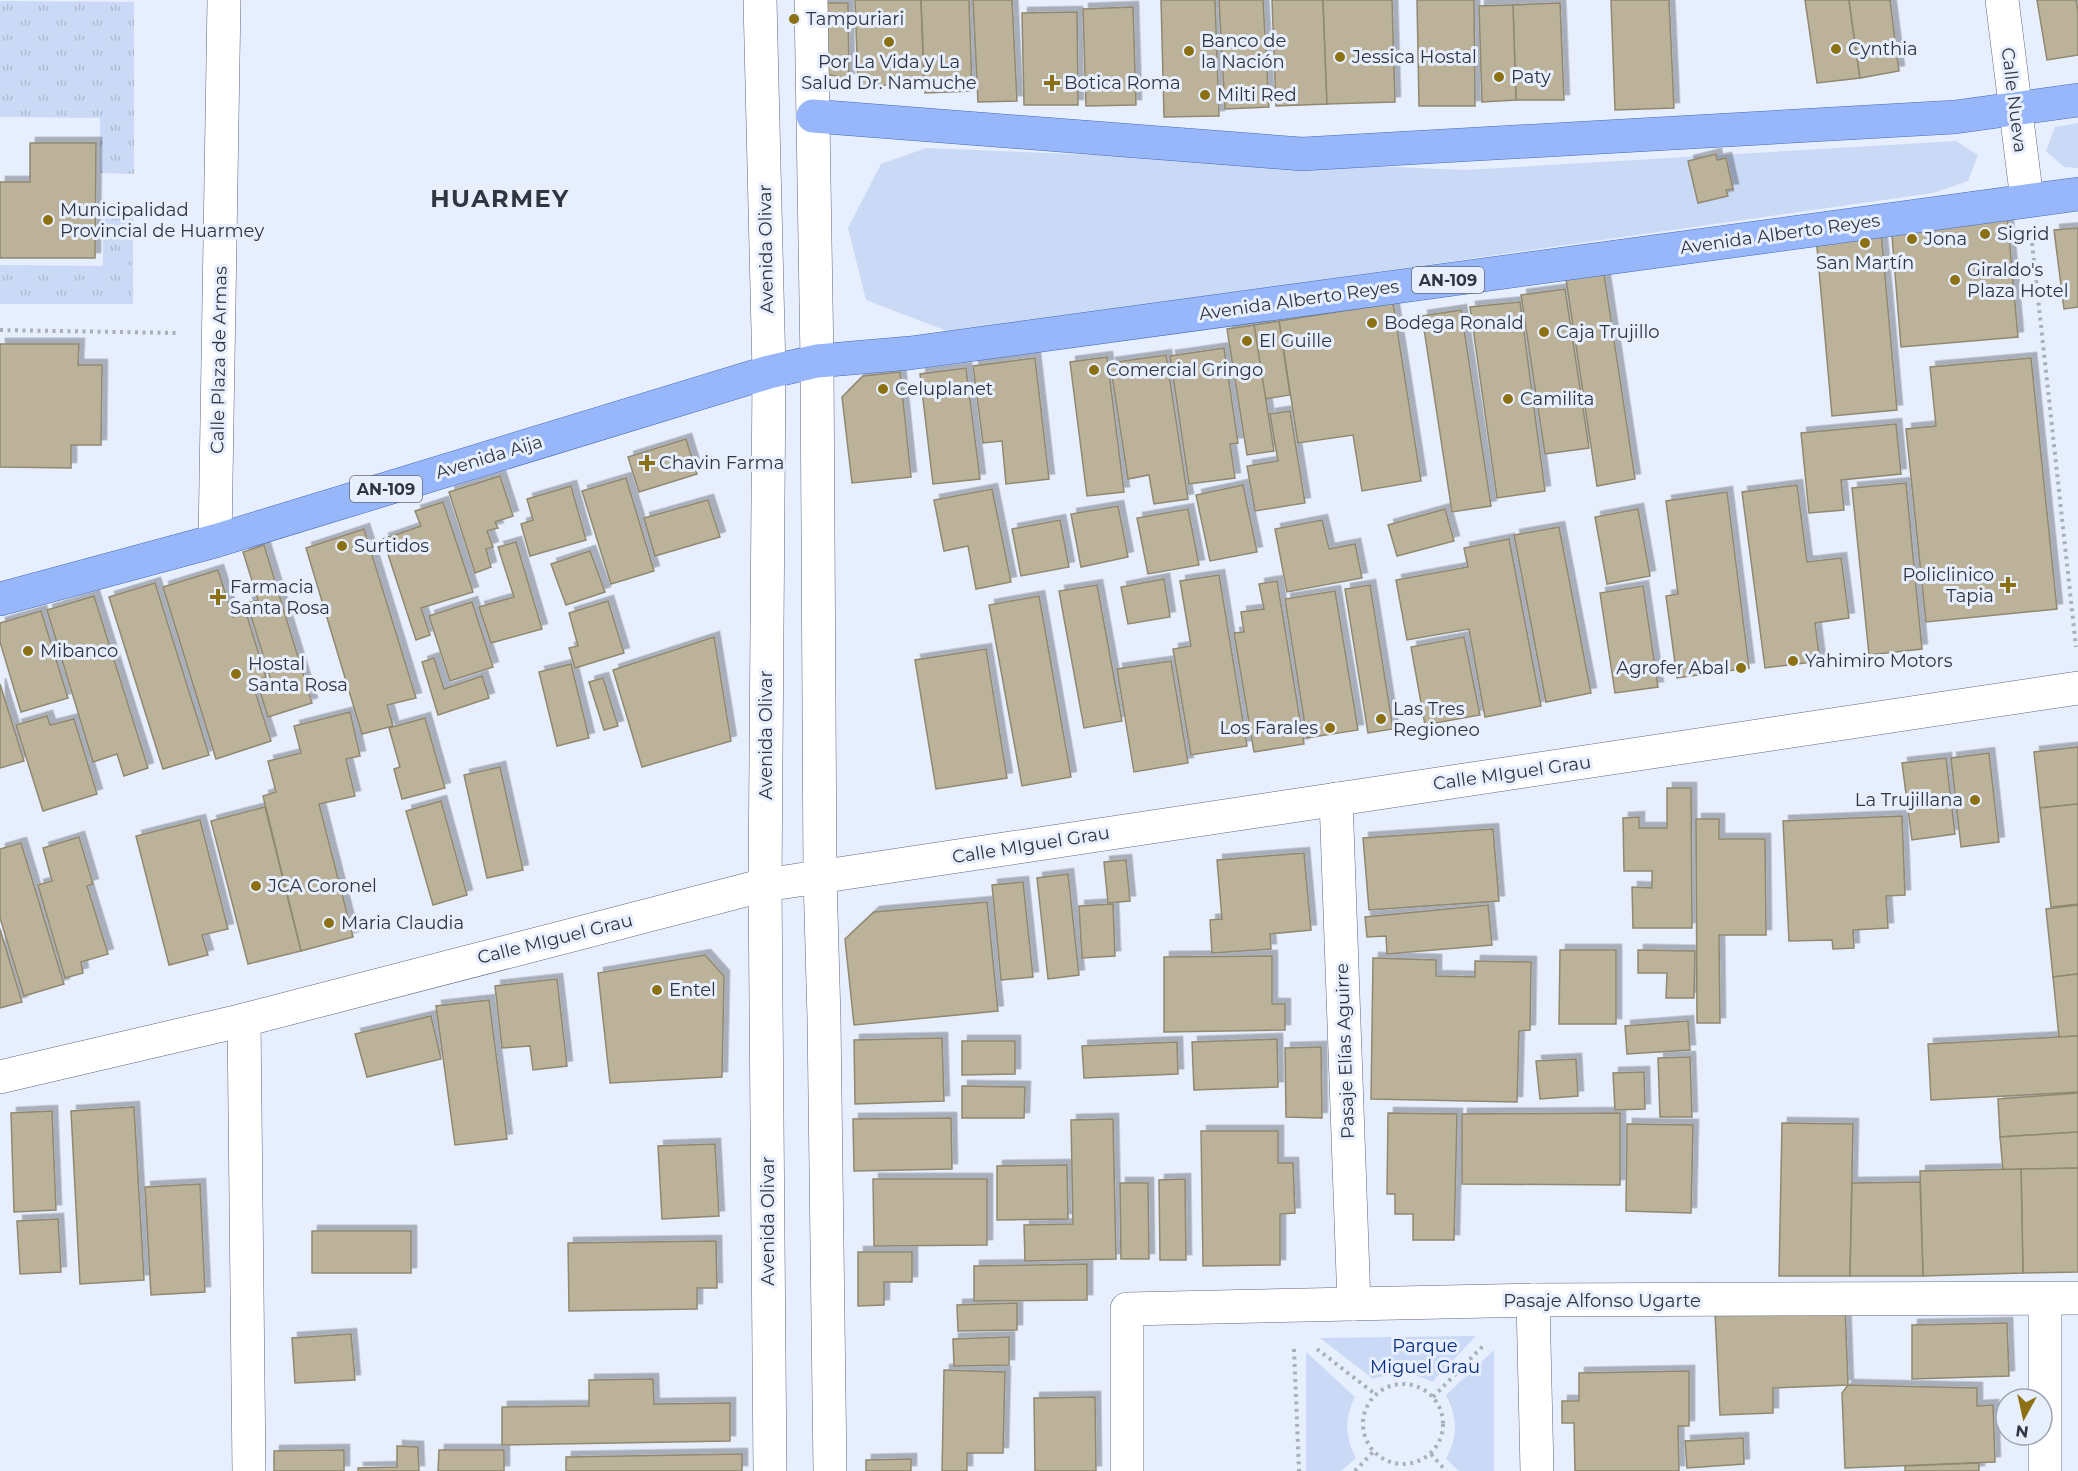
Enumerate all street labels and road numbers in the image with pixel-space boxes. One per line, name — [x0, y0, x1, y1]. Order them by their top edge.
street label: Calle Nueva — [1997, 46, 2031, 154]
street label: Avenida Olivar — [754, 184, 778, 314]
street label: Avenida Alberto Reyes — [1679, 209, 1882, 259]
street label: Calle Plaza de Armas — [206, 266, 232, 454]
road number: AN-109 — [1412, 267, 1484, 293]
street label: Avenida Alberto Reyes — [1198, 275, 1401, 325]
street label: Avenida Aija — [433, 430, 545, 484]
road number: AN-109 — [350, 476, 422, 502]
street label: Avenida Olivar — [755, 670, 777, 800]
street label: Calle MIguel Grau — [1432, 751, 1592, 795]
street label: Calle MIguel Grau — [951, 822, 1111, 868]
street label: Calle MIguel Grau — [475, 909, 635, 969]
street label: Pasaje Elías Aguirre — [1331, 963, 1359, 1139]
street label: Avenida Olivar — [757, 1156, 779, 1286]
street label: Pasaje Alfonso Ugarte — [1503, 1290, 1701, 1312]

